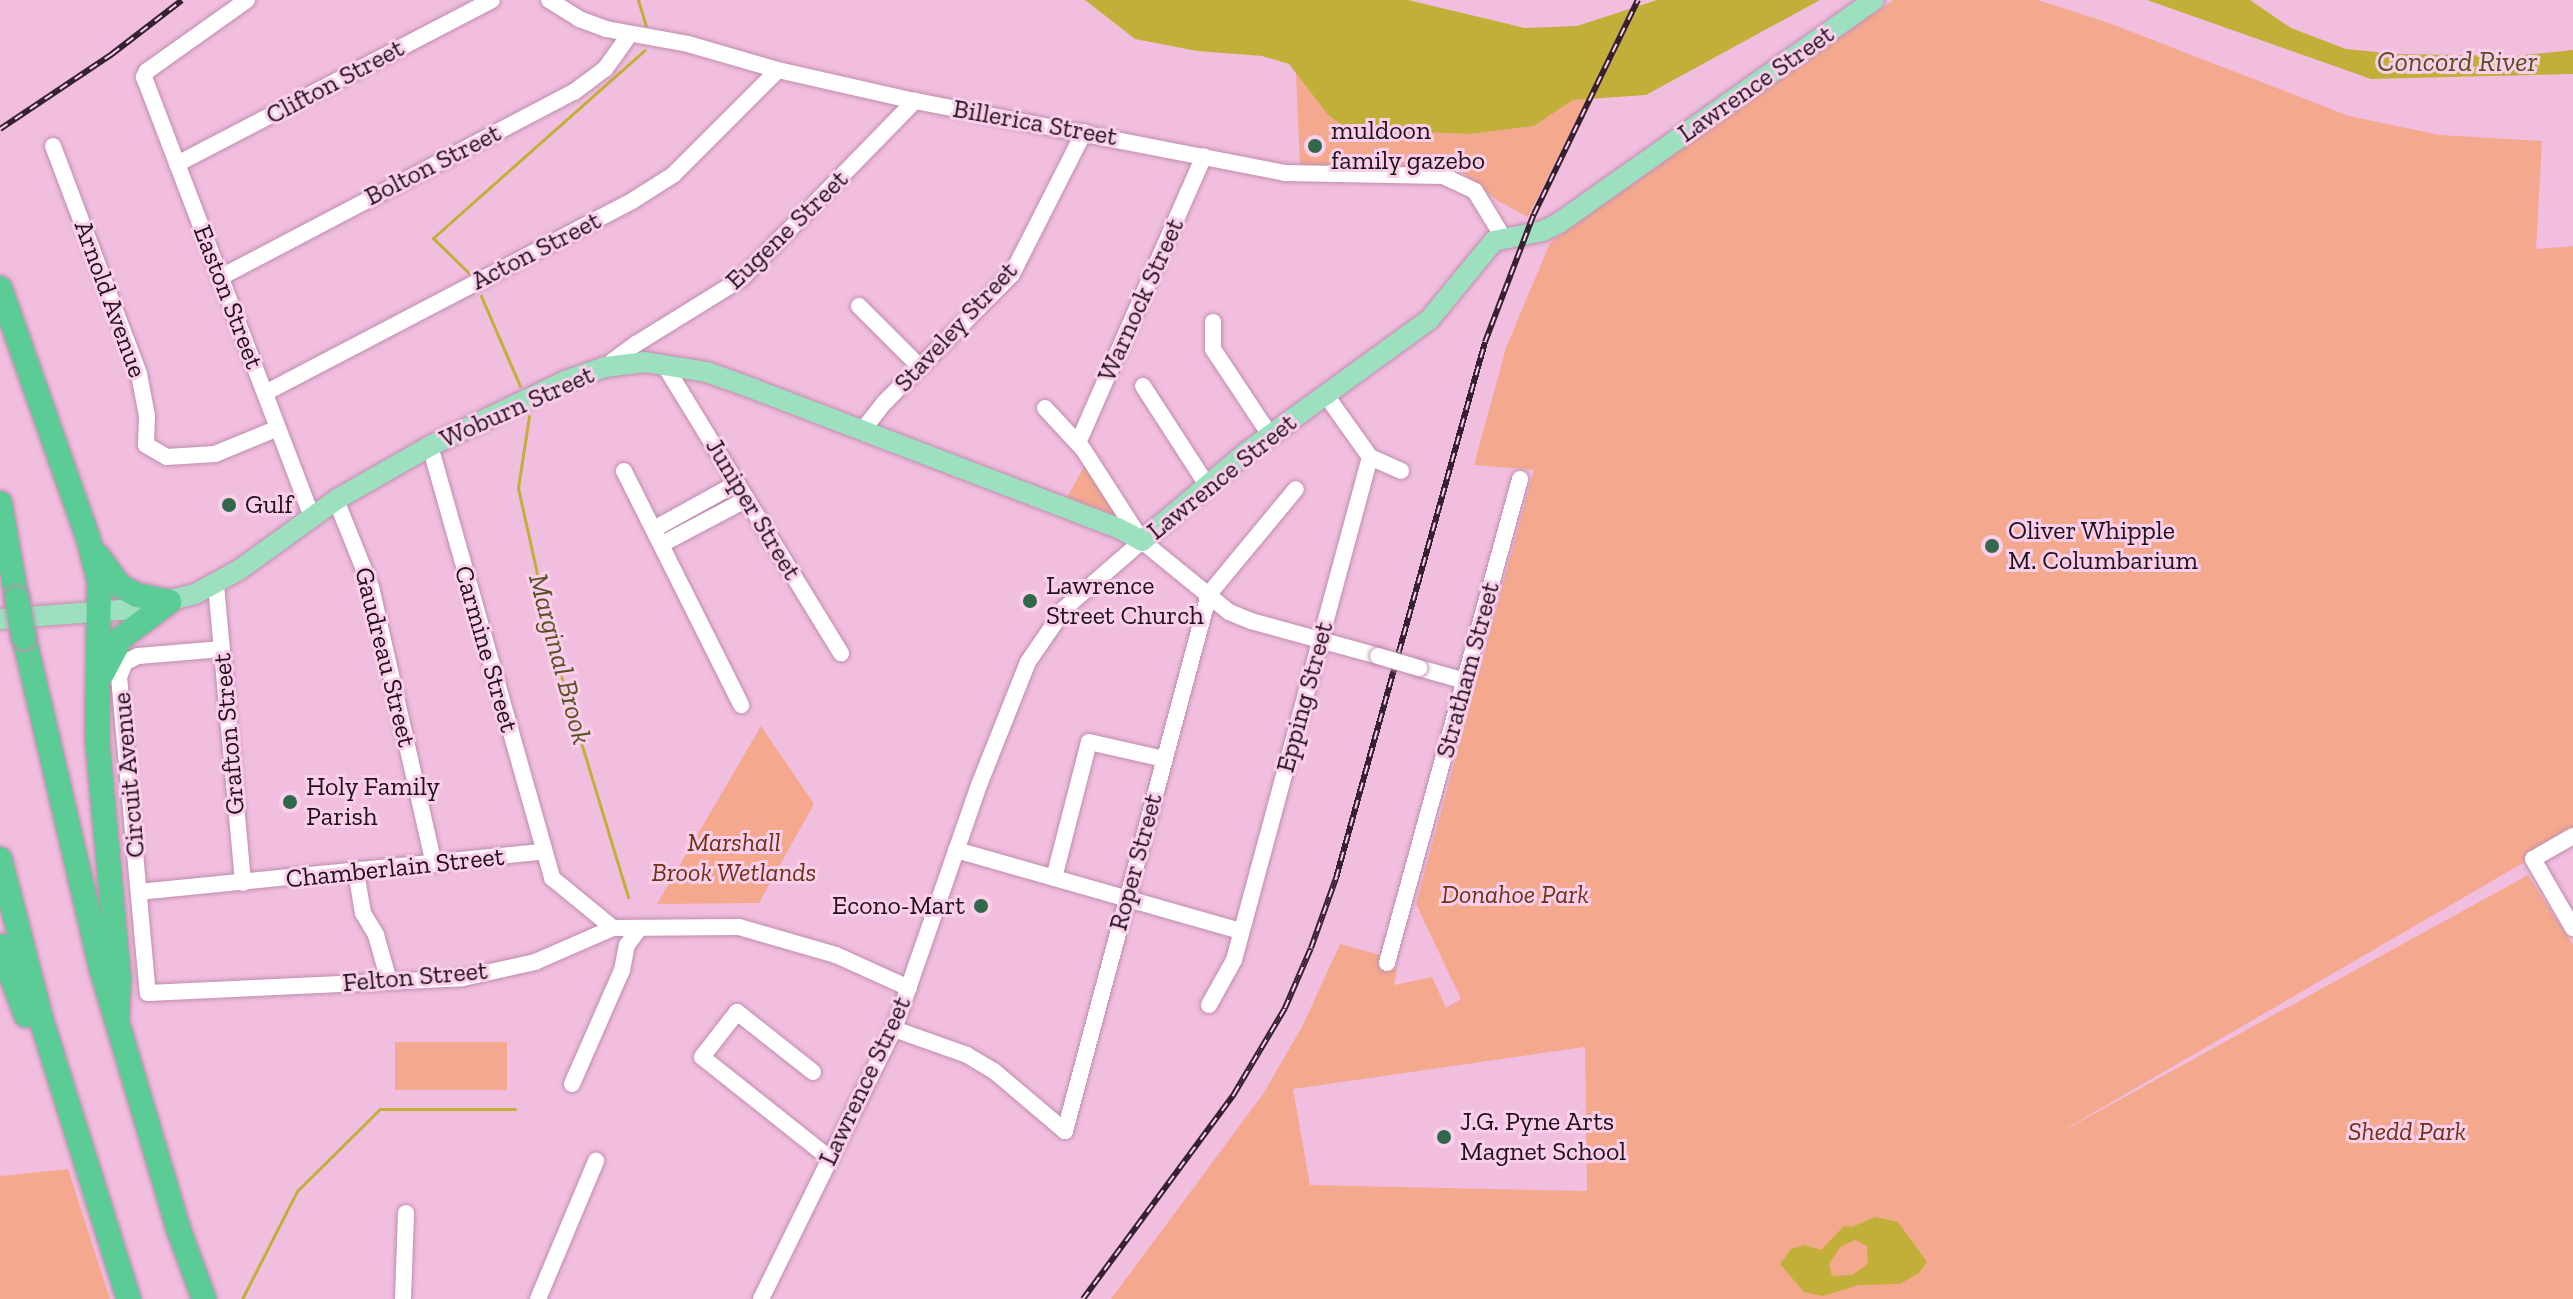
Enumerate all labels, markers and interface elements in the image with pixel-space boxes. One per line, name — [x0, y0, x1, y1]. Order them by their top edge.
street label: Lawrence Street — [1672, 19, 1840, 149]
street label: Clifton Street — [261, 33, 409, 131]
water label: Concord River — [2377, 45, 2537, 79]
street label: Billerica Street — [950, 93, 1120, 153]
place label: muldoon family gazebo — [1331, 115, 1486, 176]
street label: Bolton Street — [360, 117, 506, 213]
marker: muldoon family gazebo — [1306, 137, 1324, 155]
street label: Eugene Street — [719, 164, 855, 296]
street label: Acton Street — [466, 205, 606, 297]
street label: Warnock Street — [1091, 214, 1191, 386]
street label: Arnold Avenue — [67, 216, 153, 382]
street label: Easton Street — [186, 221, 270, 373]
street label: Staveley Street — [888, 255, 1024, 399]
street label: Woburn Street — [435, 359, 599, 455]
street label: Lawrence Street — [1141, 407, 1303, 547]
street label: Juniper Street — [698, 432, 808, 586]
place label: Gulf — [245, 489, 293, 521]
marker: Gulf — [220, 496, 238, 514]
place label: Oliver Whipple M. Columbarium — [2008, 515, 2198, 576]
marker: Oliver Whipple M. Columbarium — [1983, 537, 2001, 555]
street label: Carmine Street — [447, 562, 525, 736]
street label: Gaudreau Street — [348, 564, 422, 750]
water label: Marginal Brook — [521, 570, 599, 748]
place label: Lawrence Street Church — [1046, 570, 1204, 632]
street label: Stratham Street — [1430, 579, 1506, 761]
marker: Lawrence Street Church — [1021, 592, 1039, 610]
street label: Epping Street — [1270, 618, 1340, 776]
street label: Grafton Street — [206, 652, 252, 816]
street label: Circuit Avenue — [106, 691, 152, 859]
place label: Holy Family Parish — [306, 771, 440, 832]
street label: Roper Street — [1103, 790, 1169, 934]
marker: Holy Family Parish — [281, 793, 299, 811]
park label: Marshall Brook Wetlands — [651, 827, 817, 888]
street label: Chamberlain Street — [284, 841, 506, 895]
park label: Donahoe Park — [1441, 879, 1589, 911]
place label: Econo-Mart — [832, 890, 965, 922]
marker: Econo-Mart — [972, 897, 990, 915]
street label: Felton Street — [341, 955, 489, 999]
street label: Lawrence Street — [812, 992, 918, 1170]
place label: J.G. Pyne Arts Magnet School — [1460, 1106, 1626, 1168]
park label: Shedd Park — [2348, 1116, 2466, 1148]
marker: J.G. Pyne Arts Magnet School — [1435, 1128, 1453, 1146]

